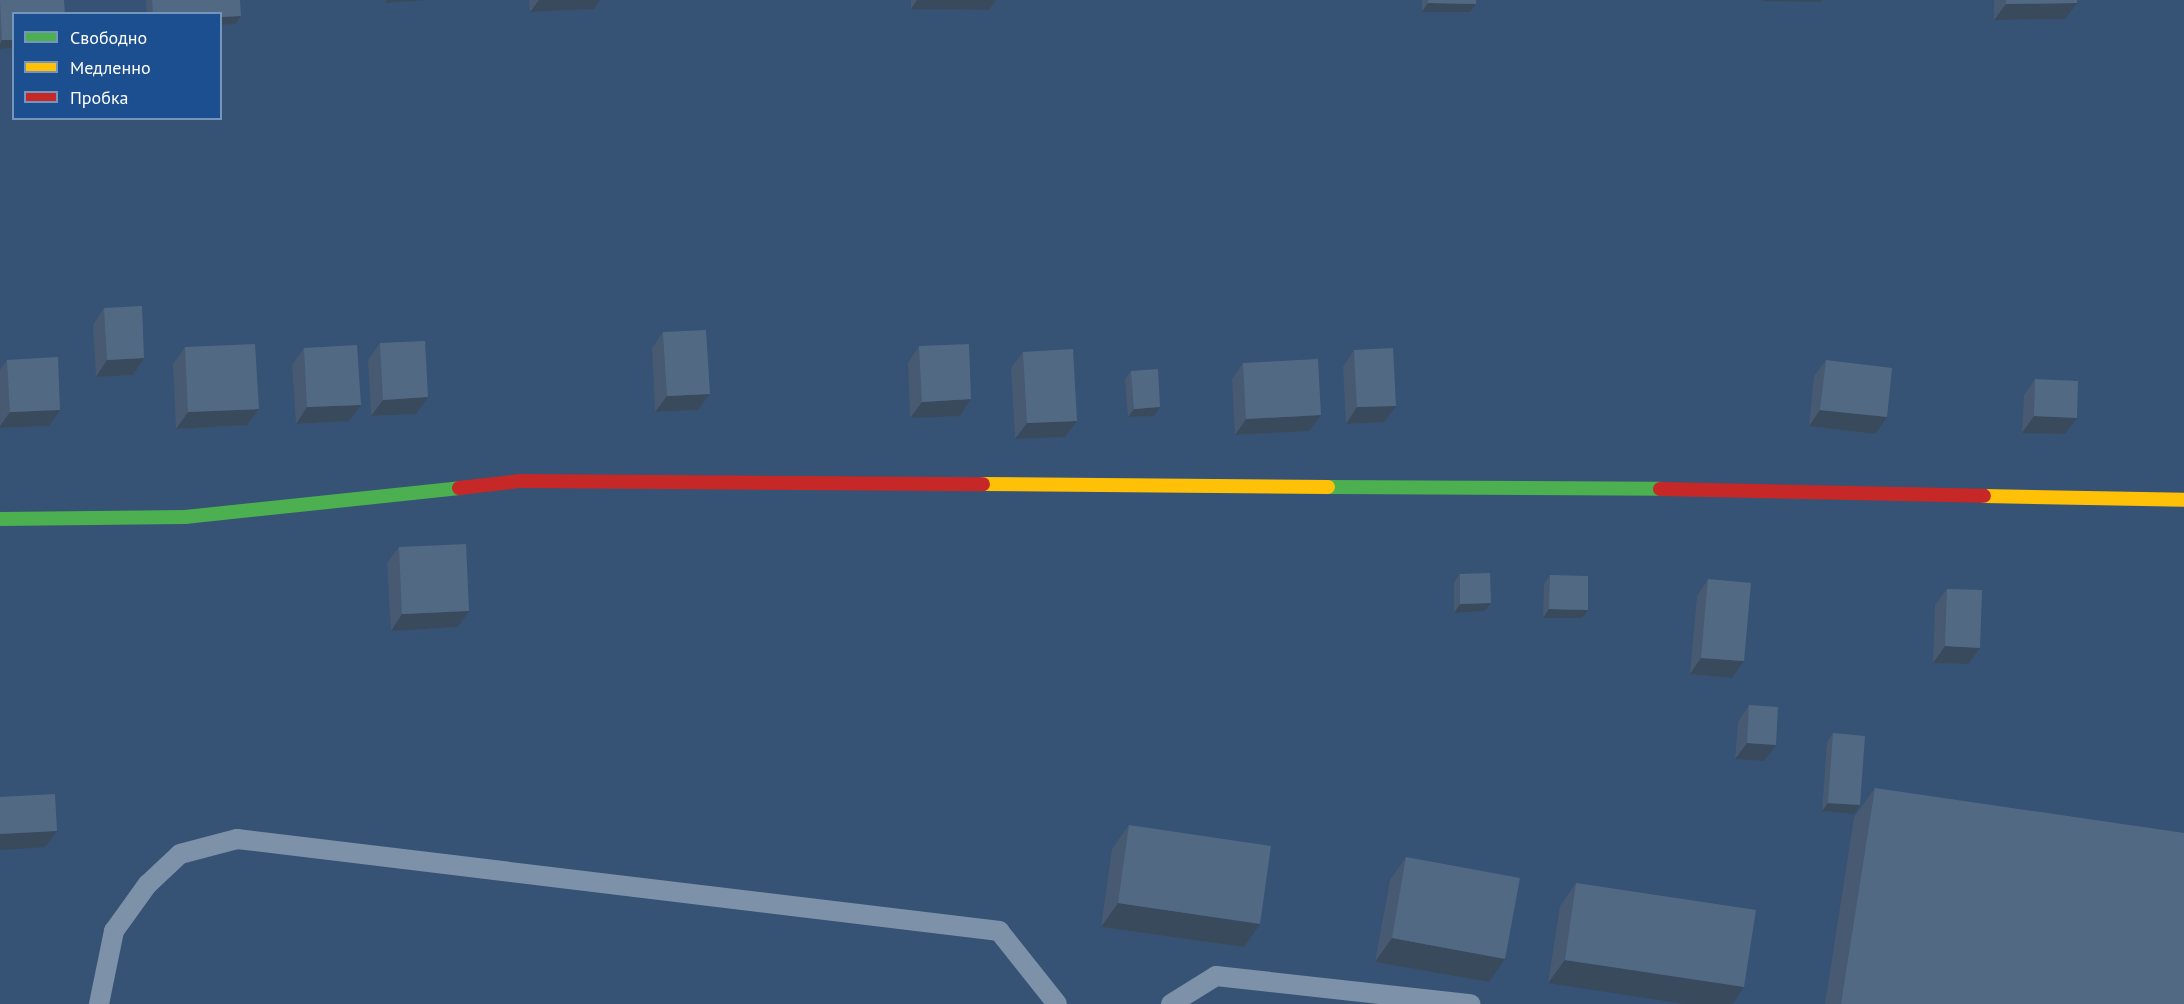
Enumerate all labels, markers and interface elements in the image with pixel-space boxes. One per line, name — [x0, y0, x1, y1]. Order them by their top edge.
legend — [12, 12, 222, 120]
text: Свободно — [70, 26, 147, 49]
text: Медленно — [70, 56, 151, 79]
text: Пробка — [70, 86, 128, 109]

